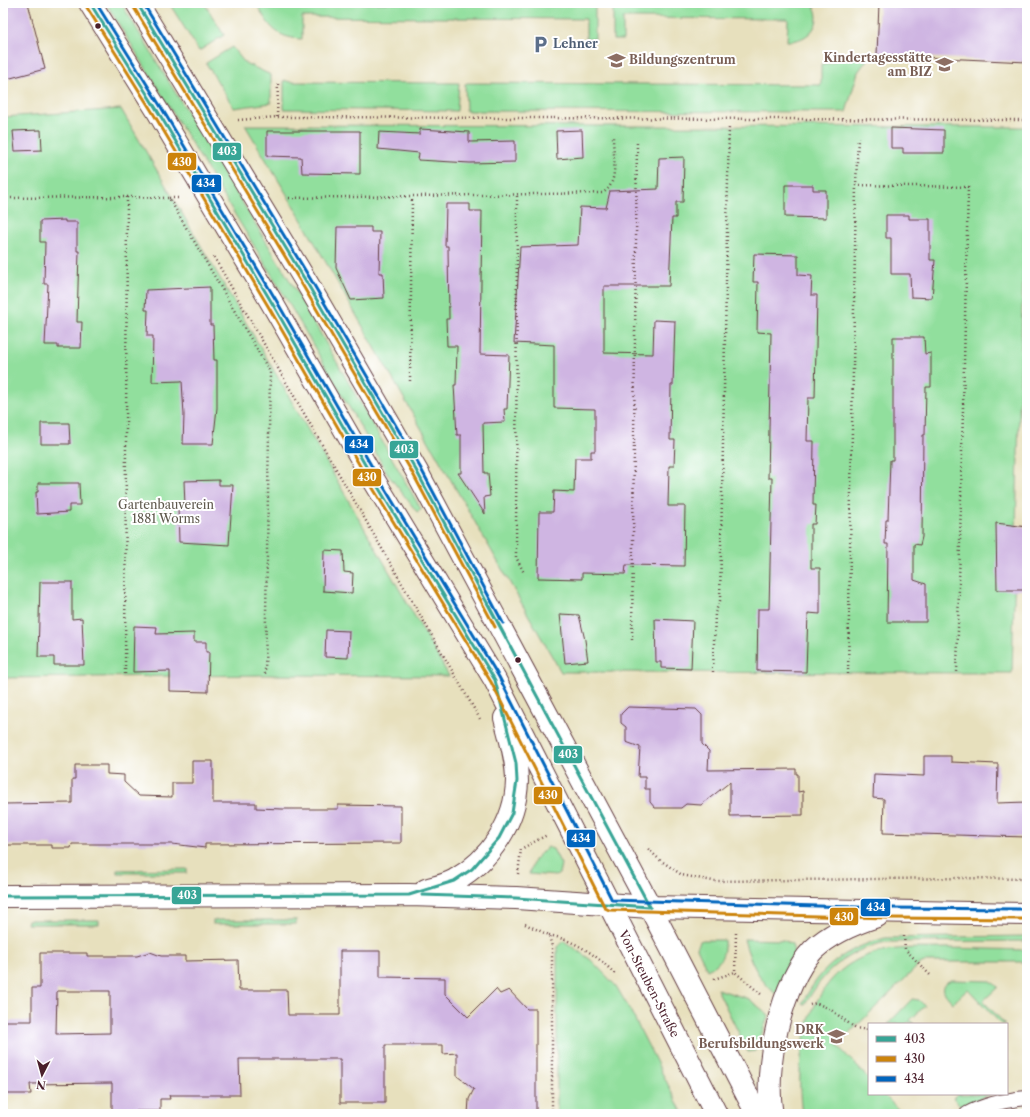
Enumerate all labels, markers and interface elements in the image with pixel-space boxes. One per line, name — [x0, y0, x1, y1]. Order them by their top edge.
unlabelled marker — [93, 21, 103, 31]
parking icon: Lehner — [530, 34, 550, 54]
place label: Lehner — [553, 36, 598, 51]
school or university icon: Bildungszentrum — [606, 50, 626, 70]
place label: Kindertagesstätte am BIZ — [823, 50, 932, 79]
place label: Bildungszentrum — [629, 52, 736, 67]
school or university icon: Kindertagesstätte am BIZ — [935, 55, 955, 75]
line badge: 403 — [212, 142, 242, 161]
text: 403 — [217, 144, 237, 158]
line badge: 430 — [167, 152, 197, 171]
text: 430 — [172, 155, 192, 169]
line badge: 434 — [191, 174, 222, 193]
text: 434 — [196, 176, 216, 190]
line badge: 434 — [344, 435, 374, 454]
text: 434 — [349, 437, 369, 451]
line badge: 403 — [389, 440, 419, 459]
text: 403 — [394, 442, 414, 456]
line badge: 430 — [352, 468, 382, 487]
text: 430 — [357, 470, 377, 484]
park label: Gartenbauverein 1881 Worms — [118, 497, 214, 526]
unlabelled marker — [513, 655, 523, 665]
line badge: 403 — [553, 745, 583, 764]
text: 403 — [558, 747, 578, 761]
line badge: 430 — [533, 786, 563, 805]
text: 430 — [538, 788, 558, 802]
line badge: 434 — [566, 829, 596, 848]
text: 434 — [571, 831, 591, 845]
line badge: 403 — [171, 886, 202, 905]
text: 403 — [177, 888, 197, 902]
line badge: 434 — [860, 898, 891, 917]
text: 434 — [866, 900, 886, 914]
line badge: 430 — [829, 907, 859, 926]
text: 430 — [834, 910, 854, 924]
street label: Von-Steuben-Straße — [615, 927, 683, 1040]
place label: DRK Berufsbildungswerk — [699, 1022, 825, 1051]
legend — [868, 1023, 1008, 1095]
school or university icon: DRK Berufsbildungswerk — [827, 1027, 847, 1047]
text: 403 — [904, 1031, 925, 1046]
text: 430 — [904, 1051, 925, 1066]
north arrow — [22, 1055, 62, 1095]
text: 434 — [904, 1071, 925, 1086]
text: N — [35, 1077, 46, 1092]

